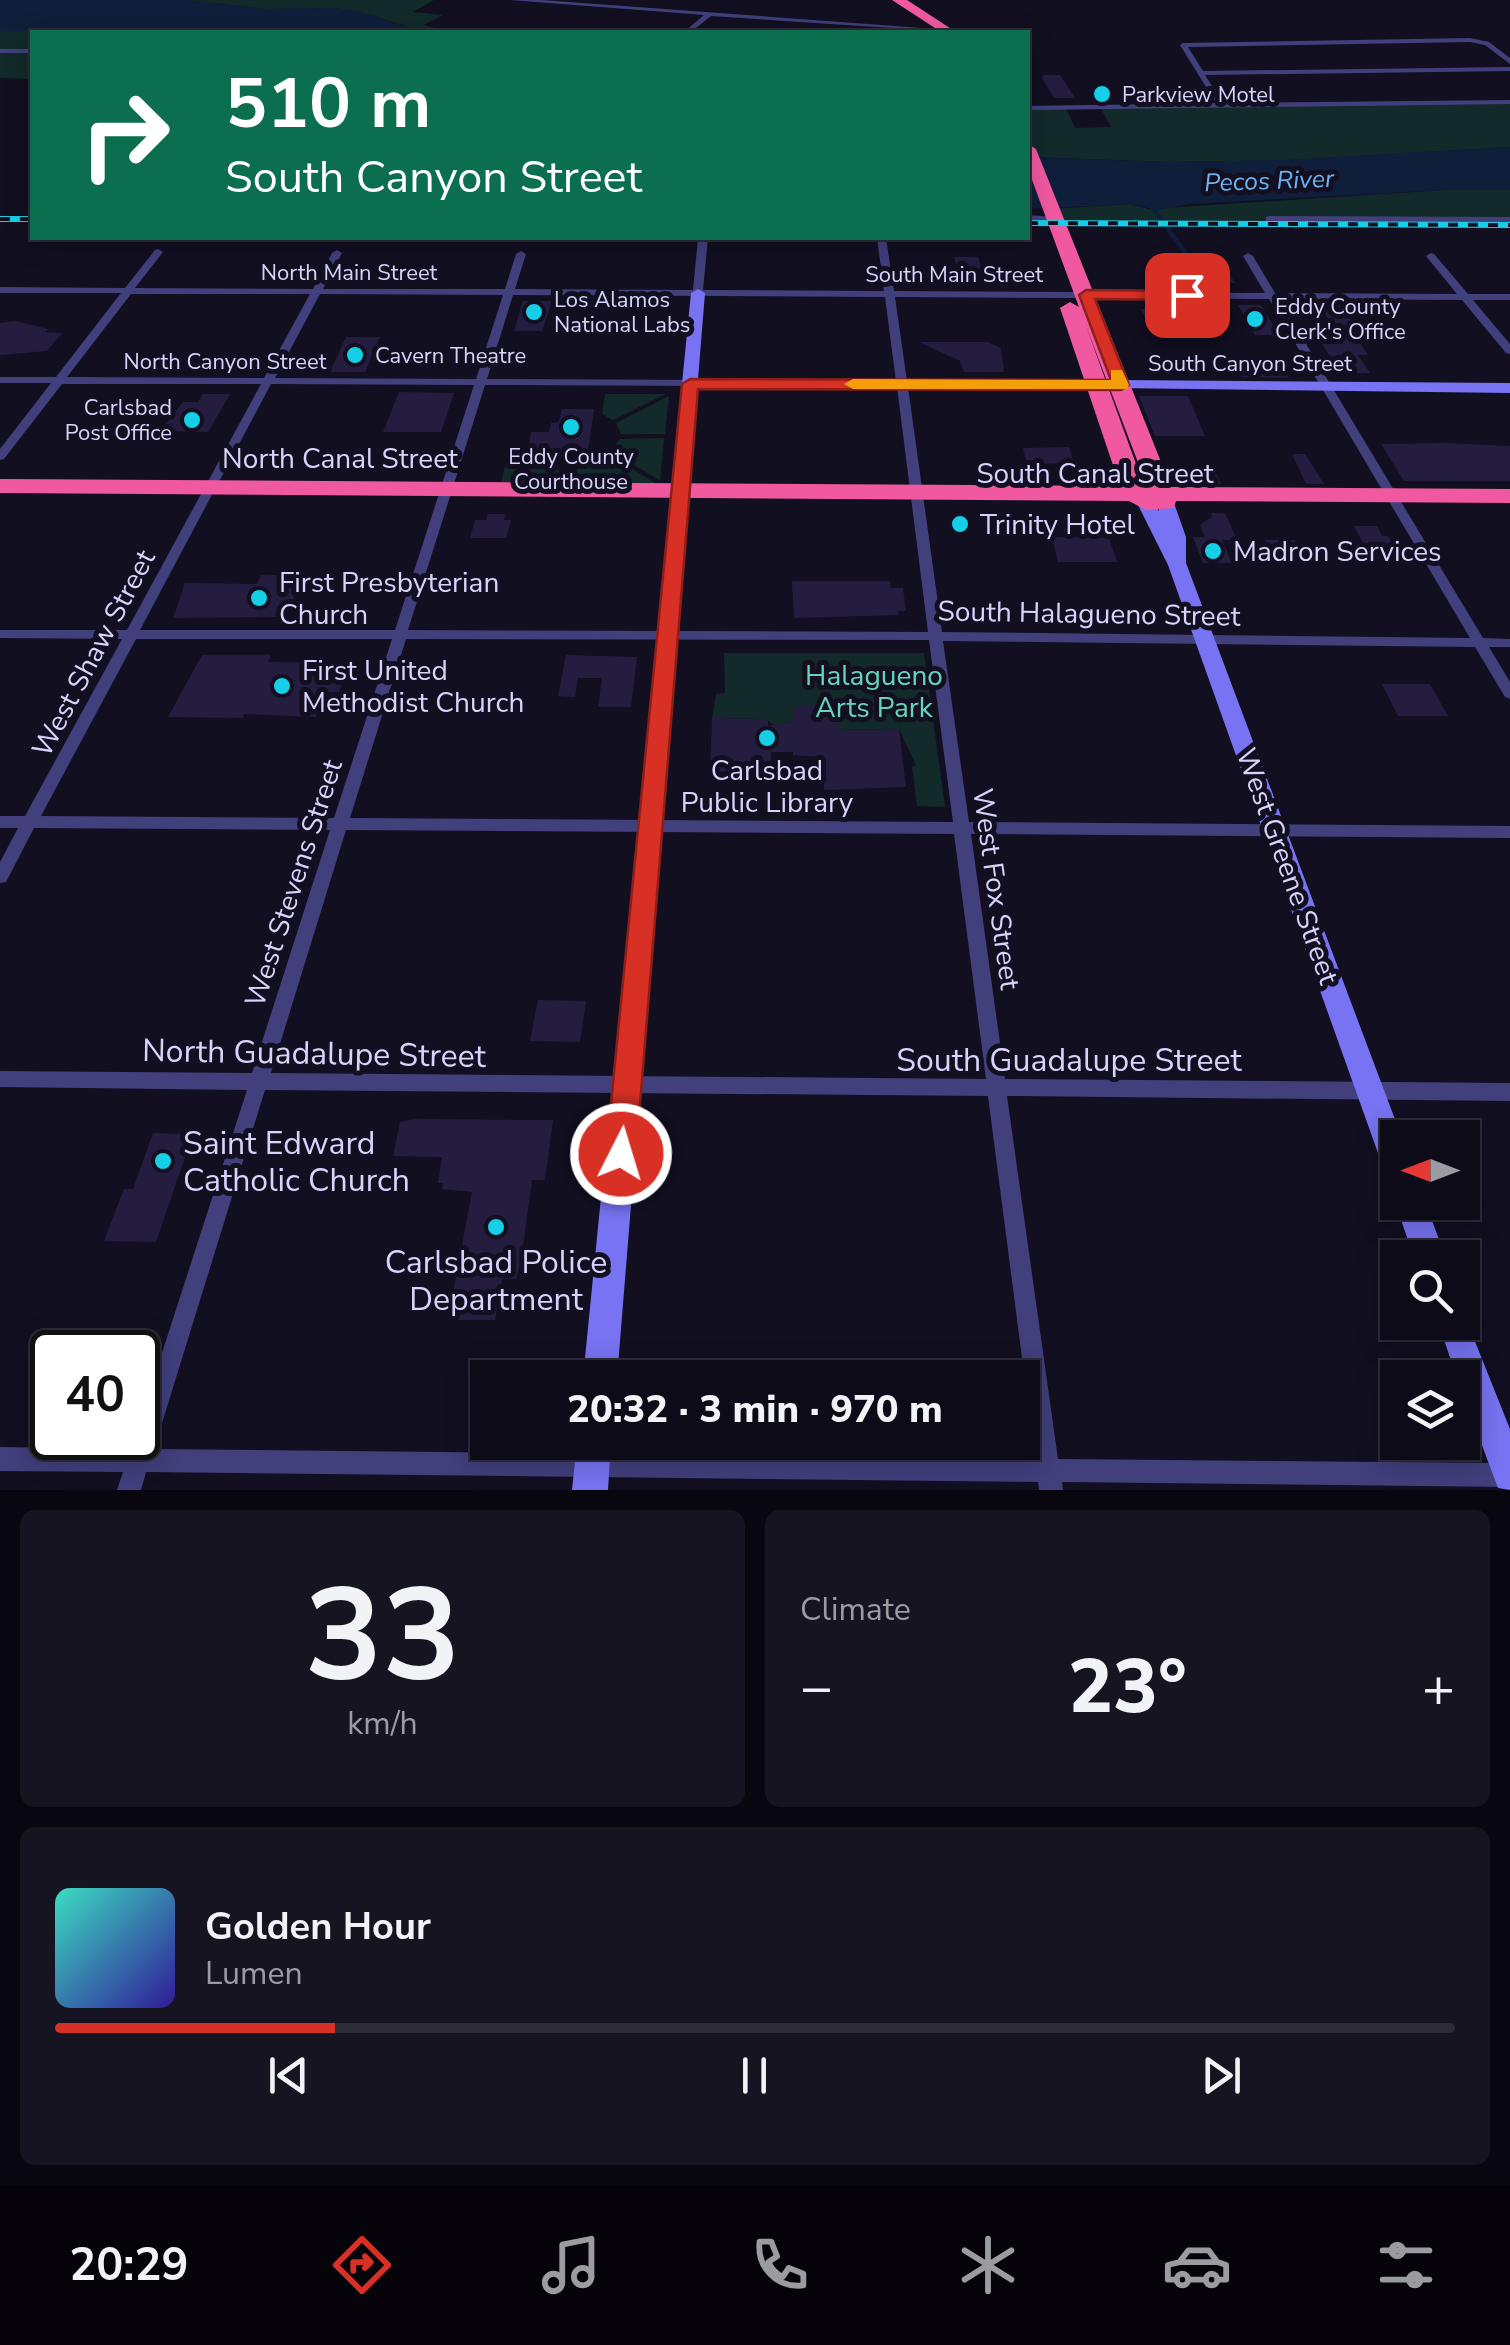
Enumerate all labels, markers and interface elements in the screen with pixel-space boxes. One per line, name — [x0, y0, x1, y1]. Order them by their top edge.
text: 510 m — [225, 56, 431, 152]
icon: right — [60, 70, 190, 200]
place label: Parkview Motel — [1122, 80, 1275, 110]
marker: Parkview Motel — [1091, 83, 1113, 105]
text: South Canyon Street — [225, 147, 642, 208]
water label: Pecos River — [1204, 162, 1335, 200]
pin — [1145, 253, 1230, 338]
street label: North Main Street — [261, 258, 438, 288]
street label: South Main Street — [865, 260, 1043, 290]
icon: arrive — [1160, 268, 1215, 323]
place label: Los Alamos National Labs — [554, 285, 690, 340]
place label: Eddy County Clerk's Office — [1275, 292, 1406, 347]
marker: Los Alamos National Labs — [523, 301, 545, 323]
marker: Eddy County Clerk's Office — [1244, 308, 1266, 330]
place label: Cavern Theatre — [375, 341, 526, 371]
marker: Cavern Theatre — [344, 344, 366, 366]
street label: North Canyon Street — [124, 347, 327, 377]
street label: South Canyon Street — [1148, 349, 1352, 379]
place label: Carlsbad Post Office — [65, 393, 172, 448]
marker: Carlsbad Post Office — [181, 409, 203, 431]
marker: Eddy County Courthouse — [560, 416, 582, 438]
street label: North Canal Street — [222, 440, 458, 478]
place label: Eddy County Courthouse — [508, 442, 634, 497]
street label: South Canal Street — [976, 455, 1214, 493]
place label: Trinity Hotel — [980, 506, 1135, 544]
marker: Trinity Hotel — [949, 513, 971, 535]
place label: Madron Services — [1233, 533, 1442, 571]
marker: Madron Services — [1202, 540, 1224, 562]
street label: West Shaw Street — [23, 543, 165, 764]
place label: First Presbyterian Church — [279, 564, 499, 634]
marker: First Presbyterian Church — [248, 587, 270, 609]
street label: South Halagueno Street — [937, 592, 1241, 636]
place label: First United Methodist Church — [302, 652, 524, 722]
park label: Halagueno Arts Park — [805, 657, 943, 727]
marker: First United Methodist Church — [271, 675, 293, 697]
marker: Carlsbad Public Library — [756, 727, 778, 749]
street label: West Greene Street — [1227, 743, 1348, 990]
place label: Carlsbad Public Library — [681, 752, 854, 822]
street label: West Stevens Street — [236, 755, 352, 1012]
street label: West Fox Street — [963, 786, 1029, 992]
street label: North Guadalupe Street — [142, 1029, 487, 1078]
street label: South Guadalupe Street — [896, 1039, 1243, 1082]
position arrow — [569, 1102, 673, 1206]
north arrow — [1380, 1120, 1480, 1220]
map controls — [1380, 1120, 1480, 1460]
place label: Saint Edward Catholic Church — [183, 1122, 410, 1202]
marker: Saint Edward Catholic Church — [152, 1150, 174, 1172]
marker: Carlsbad Police Department — [485, 1216, 507, 1238]
button: search — [1380, 1240, 1480, 1340]
place label: Carlsbad Police Department — [385, 1241, 607, 1321]
speed limit sign: 40 — [30, 1330, 160, 1460]
button: layers — [1380, 1360, 1480, 1460]
text: 20:32 · 3 min · 970 m — [567, 1384, 943, 1435]
text: 33 — [304, 1548, 461, 1725]
text: Climate — [800, 1588, 911, 1631]
text: 23° — [1068, 1636, 1187, 1738]
text: − — [800, 1650, 833, 1725]
text: + — [1422, 1650, 1455, 1725]
text: km/h — [347, 1702, 418, 1745]
text: Golden Hour — [205, 1901, 431, 1952]
text: Lumen — [205, 1952, 303, 1995]
icon: previous — [261, 2048, 316, 2103]
icon: pause — [727, 2048, 782, 2103]
icon: next — [1194, 2048, 1249, 2103]
icon: directions — [327, 2230, 397, 2300]
icon: music — [536, 2230, 606, 2300]
icon: phone — [745, 2230, 815, 2300]
icon: climate — [953, 2230, 1023, 2300]
icon: car — [1162, 2230, 1232, 2300]
icon: filters — [1371, 2230, 1441, 2300]
text: 20:29 — [69, 2235, 189, 2296]

